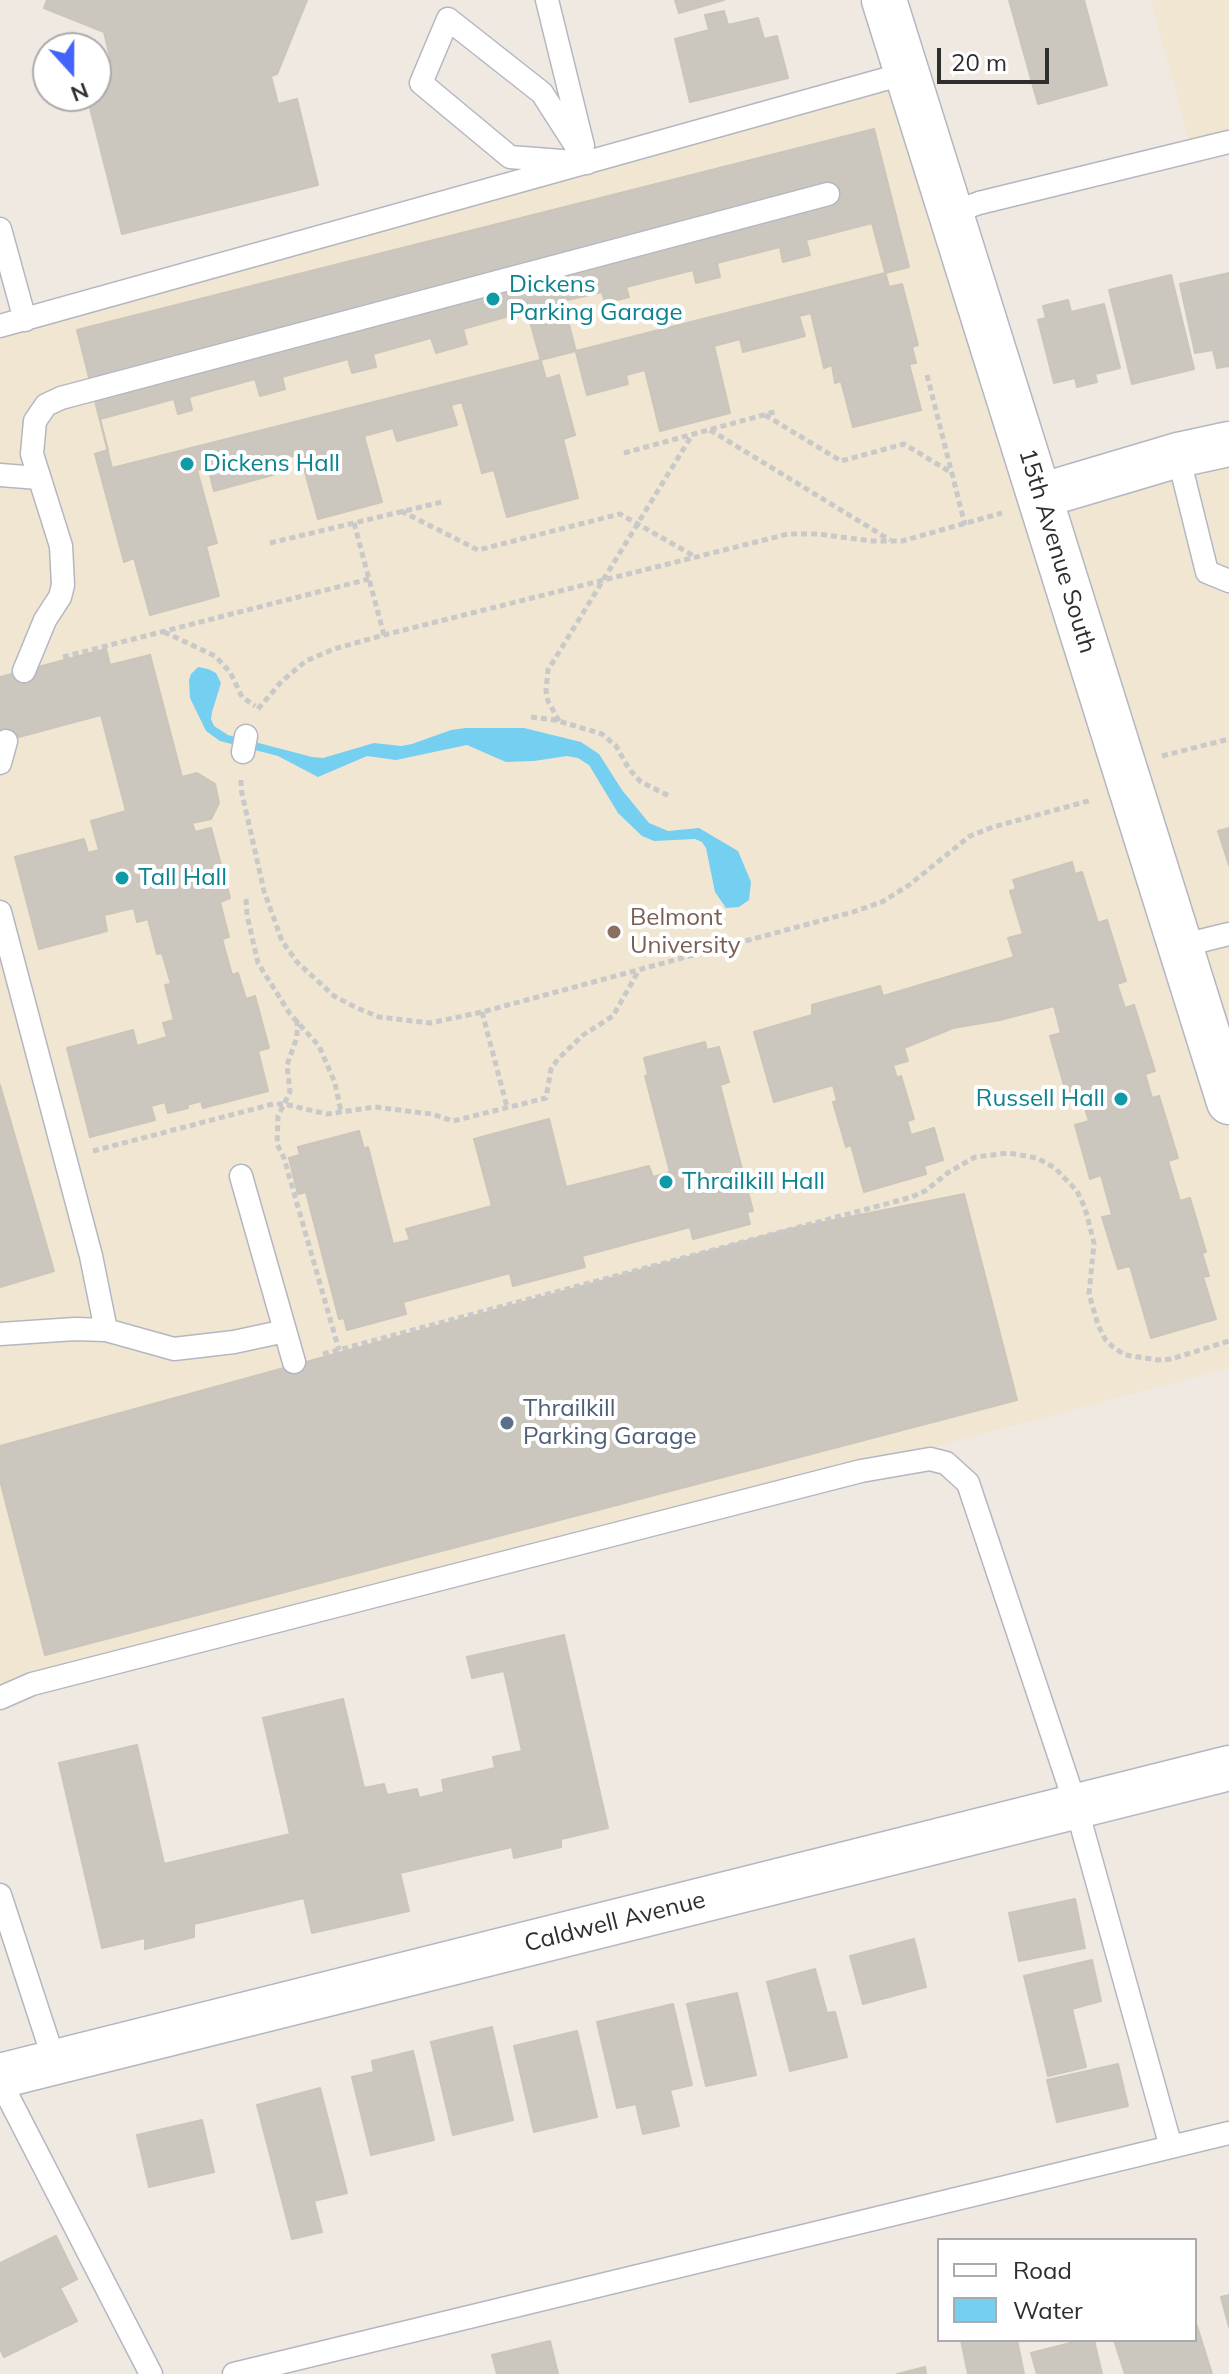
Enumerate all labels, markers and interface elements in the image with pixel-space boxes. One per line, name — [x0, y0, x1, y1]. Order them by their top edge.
north arrow — [32, 32, 112, 112]
scale bar — [941, 32, 1053, 82]
text: 20 m — [951, 47, 1007, 77]
text: N — [67, 76, 93, 109]
place label: Dickens Parking Garage — [509, 271, 682, 327]
marker: Dickens Parking Garage — [484, 290, 502, 308]
street label: 15th Avenue South — [1012, 445, 1102, 657]
place label: Dickens Hall — [203, 450, 340, 478]
marker: Dickens Hall — [178, 455, 196, 473]
place label: Tall Hall — [138, 864, 227, 892]
marker: Tall Hall — [113, 869, 131, 887]
place label: Belmont University — [630, 904, 740, 960]
marker: Belmont University — [605, 923, 623, 941]
place label: Russell Hall — [976, 1085, 1105, 1113]
marker: Russell Hall — [1112, 1090, 1130, 1108]
place label: Thrailkill Hall — [682, 1168, 825, 1196]
marker: Thrailkill Hall — [657, 1173, 675, 1191]
place label: Thrailkill Parking Garage — [523, 1395, 696, 1451]
marker: Thrailkill Parking Garage — [498, 1414, 516, 1432]
street label: Caldwell Avenue — [521, 1886, 709, 1958]
legend — [937, 2238, 1197, 2342]
text: Road — [1013, 2255, 1072, 2285]
text: Water — [1013, 2295, 1083, 2325]

